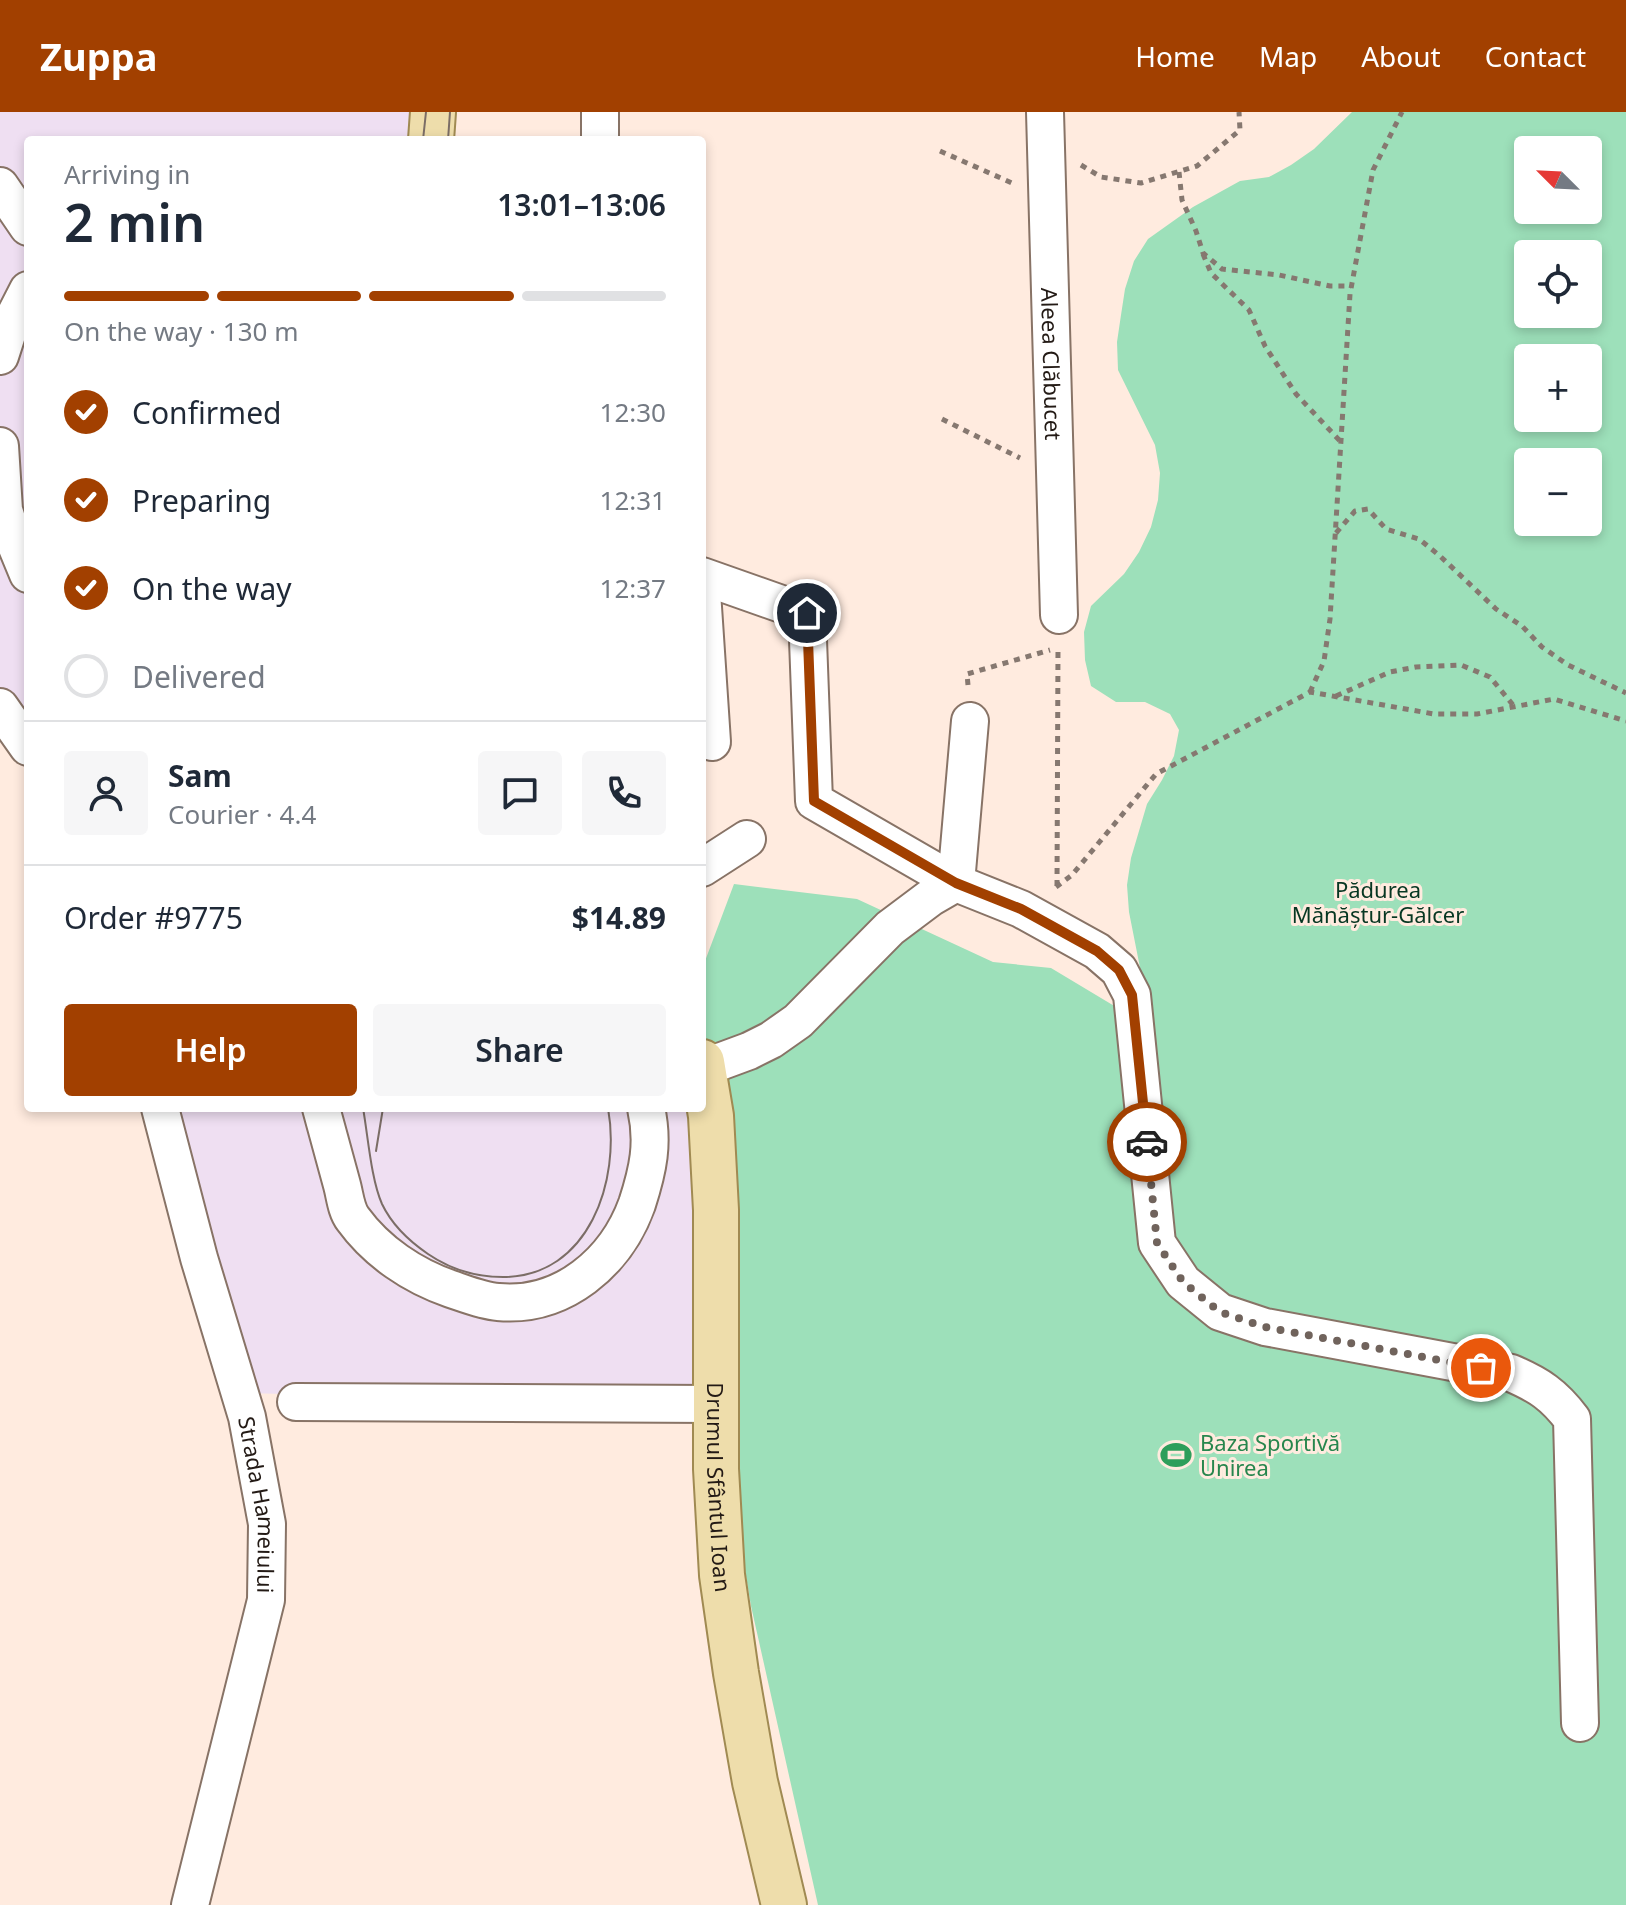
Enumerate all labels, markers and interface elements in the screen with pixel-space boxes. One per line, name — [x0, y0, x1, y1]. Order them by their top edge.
text: Zuppa — [40, 30, 158, 82]
text: Home — [1135, 37, 1215, 75]
text: Map — [1259, 37, 1317, 75]
text: About — [1361, 37, 1441, 75]
text: Contact — [1485, 37, 1586, 75]
north arrow — [1514, 136, 1602, 224]
map controls — [1514, 136, 1602, 536]
text: Arriving in — [64, 156, 190, 192]
text: 13:01–13:06 — [497, 184, 666, 225]
text: 2 min — [64, 186, 205, 257]
button: locate — [1514, 240, 1602, 328]
street label: Aleea Clăbucet — [1035, 287, 1069, 441]
text: On the way · 130 m — [64, 313, 298, 349]
button: + — [1514, 344, 1602, 432]
icon: check — [64, 390, 108, 434]
text: Confirmed — [132, 392, 282, 433]
text: 12:30 — [600, 394, 666, 430]
button: − — [1514, 448, 1602, 536]
icon: check — [64, 478, 108, 522]
text: Preparing — [132, 480, 271, 521]
text: 12:31 — [600, 482, 666, 518]
icon: check — [64, 566, 108, 610]
text: On the way — [132, 568, 292, 609]
text: 12:37 — [600, 570, 666, 606]
pin — [773, 579, 841, 647]
icon: home — [785, 591, 829, 635]
text: Delivered — [132, 656, 266, 697]
button: person — [64, 751, 148, 835]
button: chat — [478, 751, 562, 835]
button: phone — [582, 751, 666, 835]
text: Sam — [168, 755, 232, 796]
text: Courier · 4.4 — [168, 796, 316, 832]
park label: Pădurea Mănăștur-Gălcer — [1292, 874, 1464, 929]
text: Order #9775 — [64, 897, 243, 938]
text: $14.89 — [572, 897, 666, 938]
button: Help — [64, 1004, 357, 1096]
button: Share — [373, 1004, 666, 1096]
courier — [1107, 1102, 1187, 1182]
icon: car — [1125, 1120, 1169, 1164]
pin — [1447, 1334, 1515, 1402]
icon: bag — [1459, 1346, 1503, 1390]
street label: Drumul Sfântul Ioan — [701, 1382, 739, 1594]
street label: Strada Hameiului — [232, 1414, 282, 1594]
place label: Baza Sportivă Unirea — [1200, 1427, 1340, 1482]
sports icon: Baza Sportivă Unirea — [1159, 1438, 1193, 1472]

